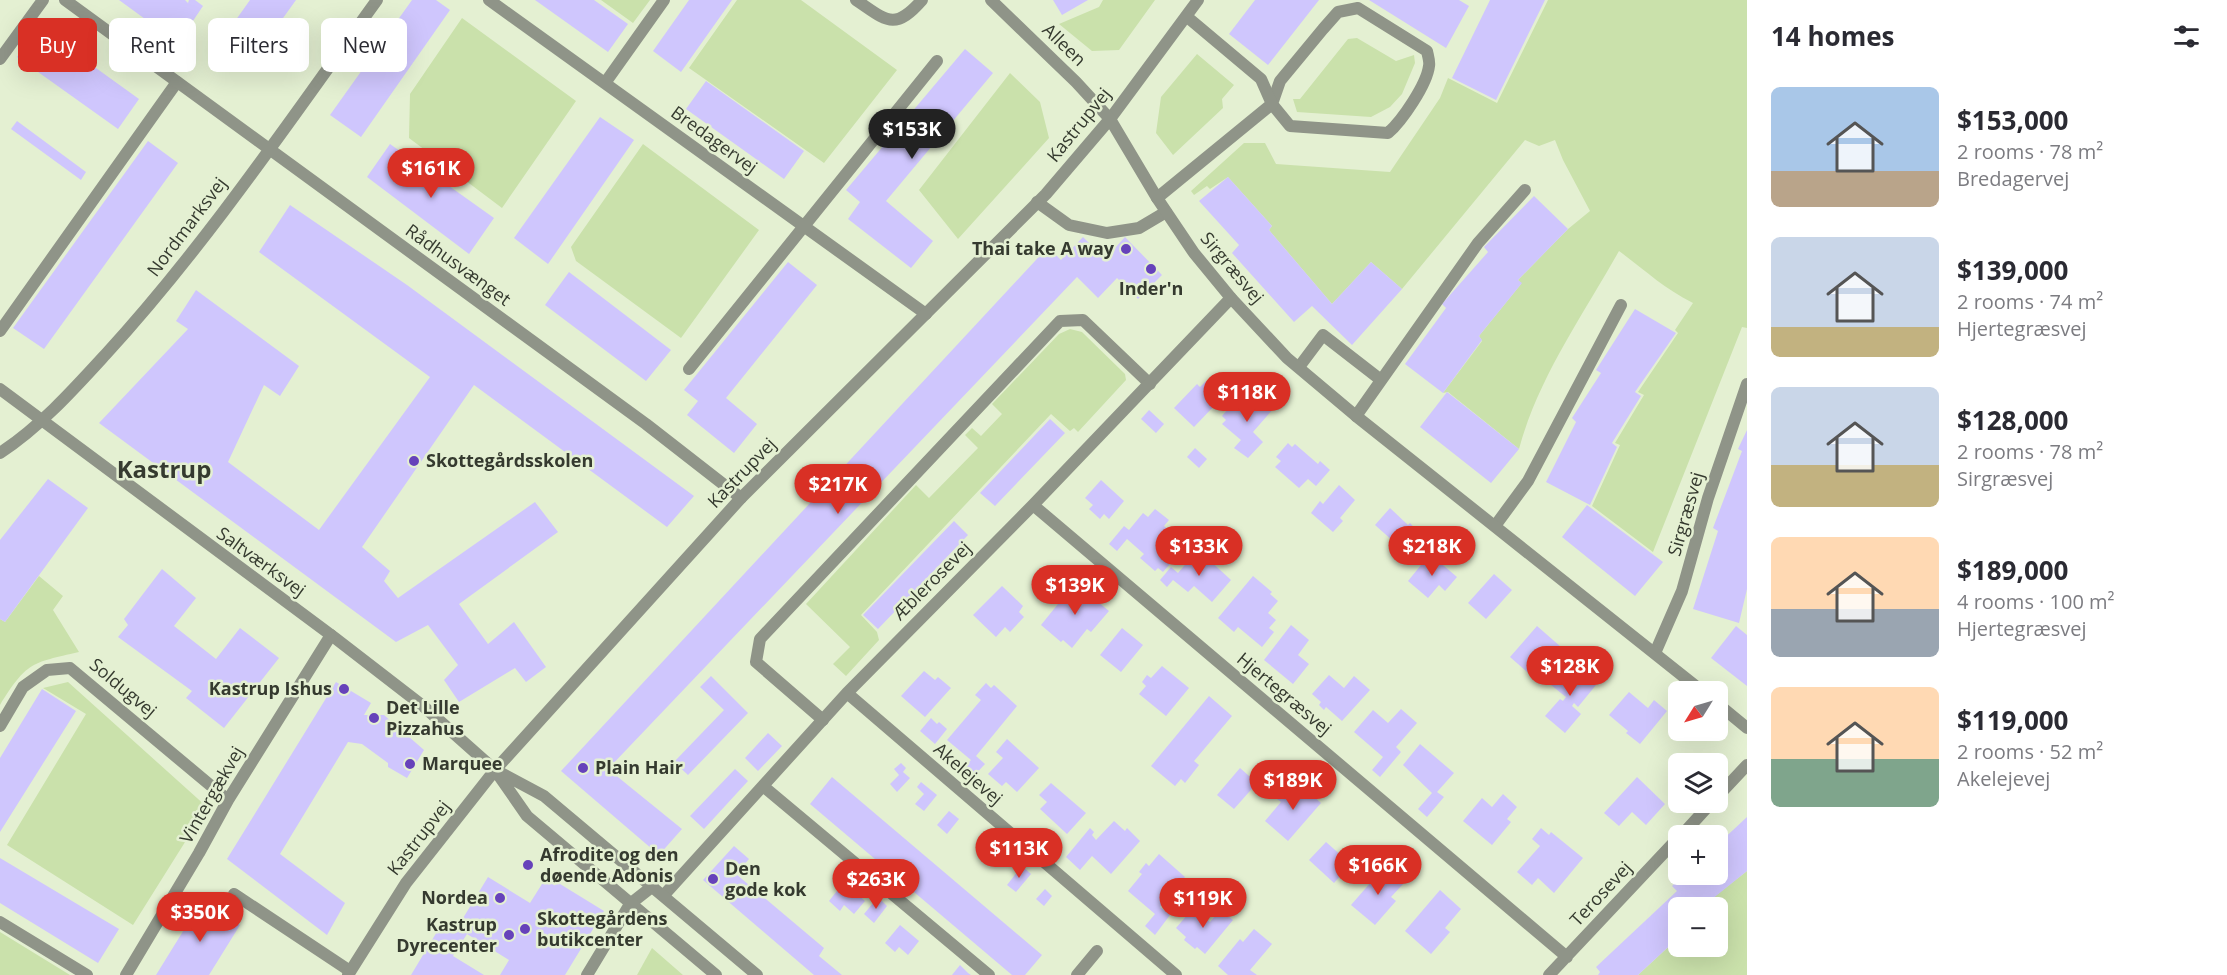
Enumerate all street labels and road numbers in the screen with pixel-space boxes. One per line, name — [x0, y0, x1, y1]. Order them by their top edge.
street label: Alleen — [1038, 18, 1092, 71]
street label: Kastrupvej — [1041, 82, 1116, 167]
street label: Bredagervej — [667, 100, 762, 179]
street label: Nordmarksvej — [141, 172, 231, 281]
street label: Rådhusvænget — [401, 218, 516, 311]
street label: Sirgræsvej — [1196, 226, 1270, 308]
street label: Kastrupvej — [702, 432, 781, 513]
street label: Sirgræsvej — [1662, 469, 1709, 559]
street label: Saltværksvej — [212, 521, 311, 602]
street label: Æblerosevej — [886, 536, 976, 625]
street label: Hjertegræsvej — [1232, 647, 1337, 740]
street label: Soldugvej — [85, 652, 162, 722]
street label: Akelejevej — [929, 737, 1008, 810]
street label: Vintergækvej — [174, 741, 249, 848]
street label: Kastrupvej — [381, 795, 455, 880]
street label: Terosevej — [1564, 856, 1637, 931]

